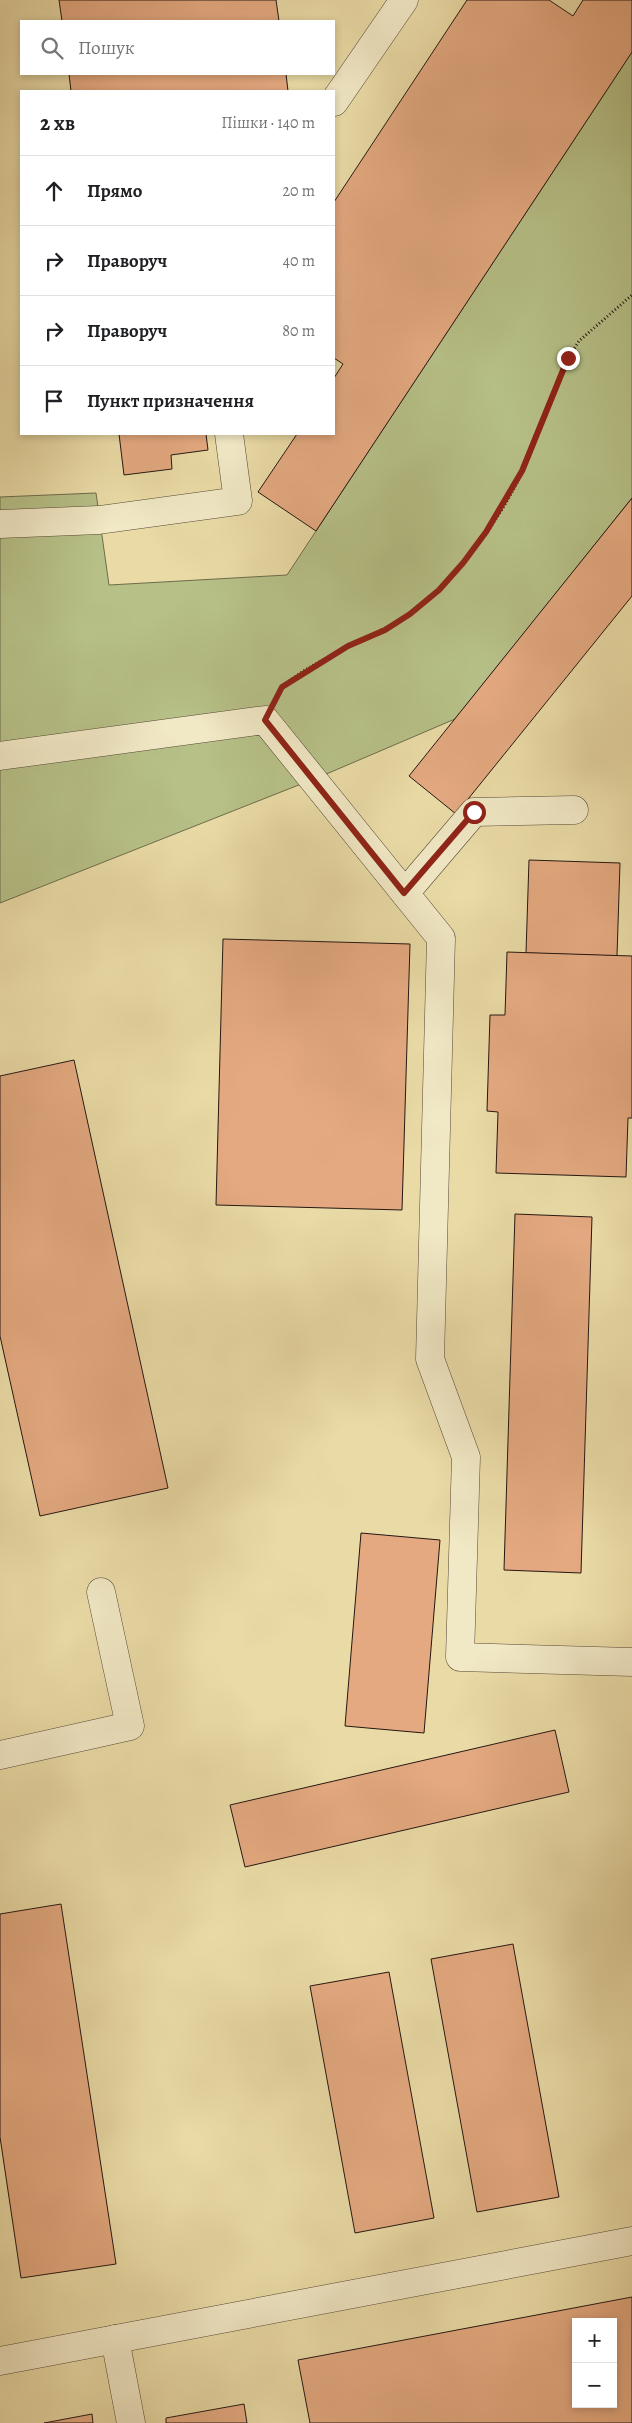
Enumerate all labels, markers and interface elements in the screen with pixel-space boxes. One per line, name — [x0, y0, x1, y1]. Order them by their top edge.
search box — [20, 20, 335, 75]
icon: search — [38, 34, 66, 62]
text: Пошук — [78, 35, 135, 61]
text: 2 хв — [40, 109, 75, 137]
text: Пішки · 140 m — [221, 112, 315, 134]
icon: ahead — [40, 177, 68, 205]
text: Прямо — [87, 178, 142, 204]
text: 20 m — [282, 180, 315, 202]
icon: right — [40, 247, 68, 275]
text: Праворуч — [87, 248, 167, 274]
text: 40 m — [283, 250, 315, 272]
icon: right — [40, 317, 68, 345]
text: Праворуч — [87, 318, 167, 344]
text: 80 m — [282, 320, 315, 342]
route end — [557, 347, 580, 370]
icon: arrive — [40, 387, 68, 415]
text: Пункт призначення — [87, 388, 254, 414]
route start — [463, 801, 486, 824]
map controls — [572, 2318, 617, 2408]
button: + — [572, 2318, 617, 2363]
button: − — [572, 2363, 617, 2408]

